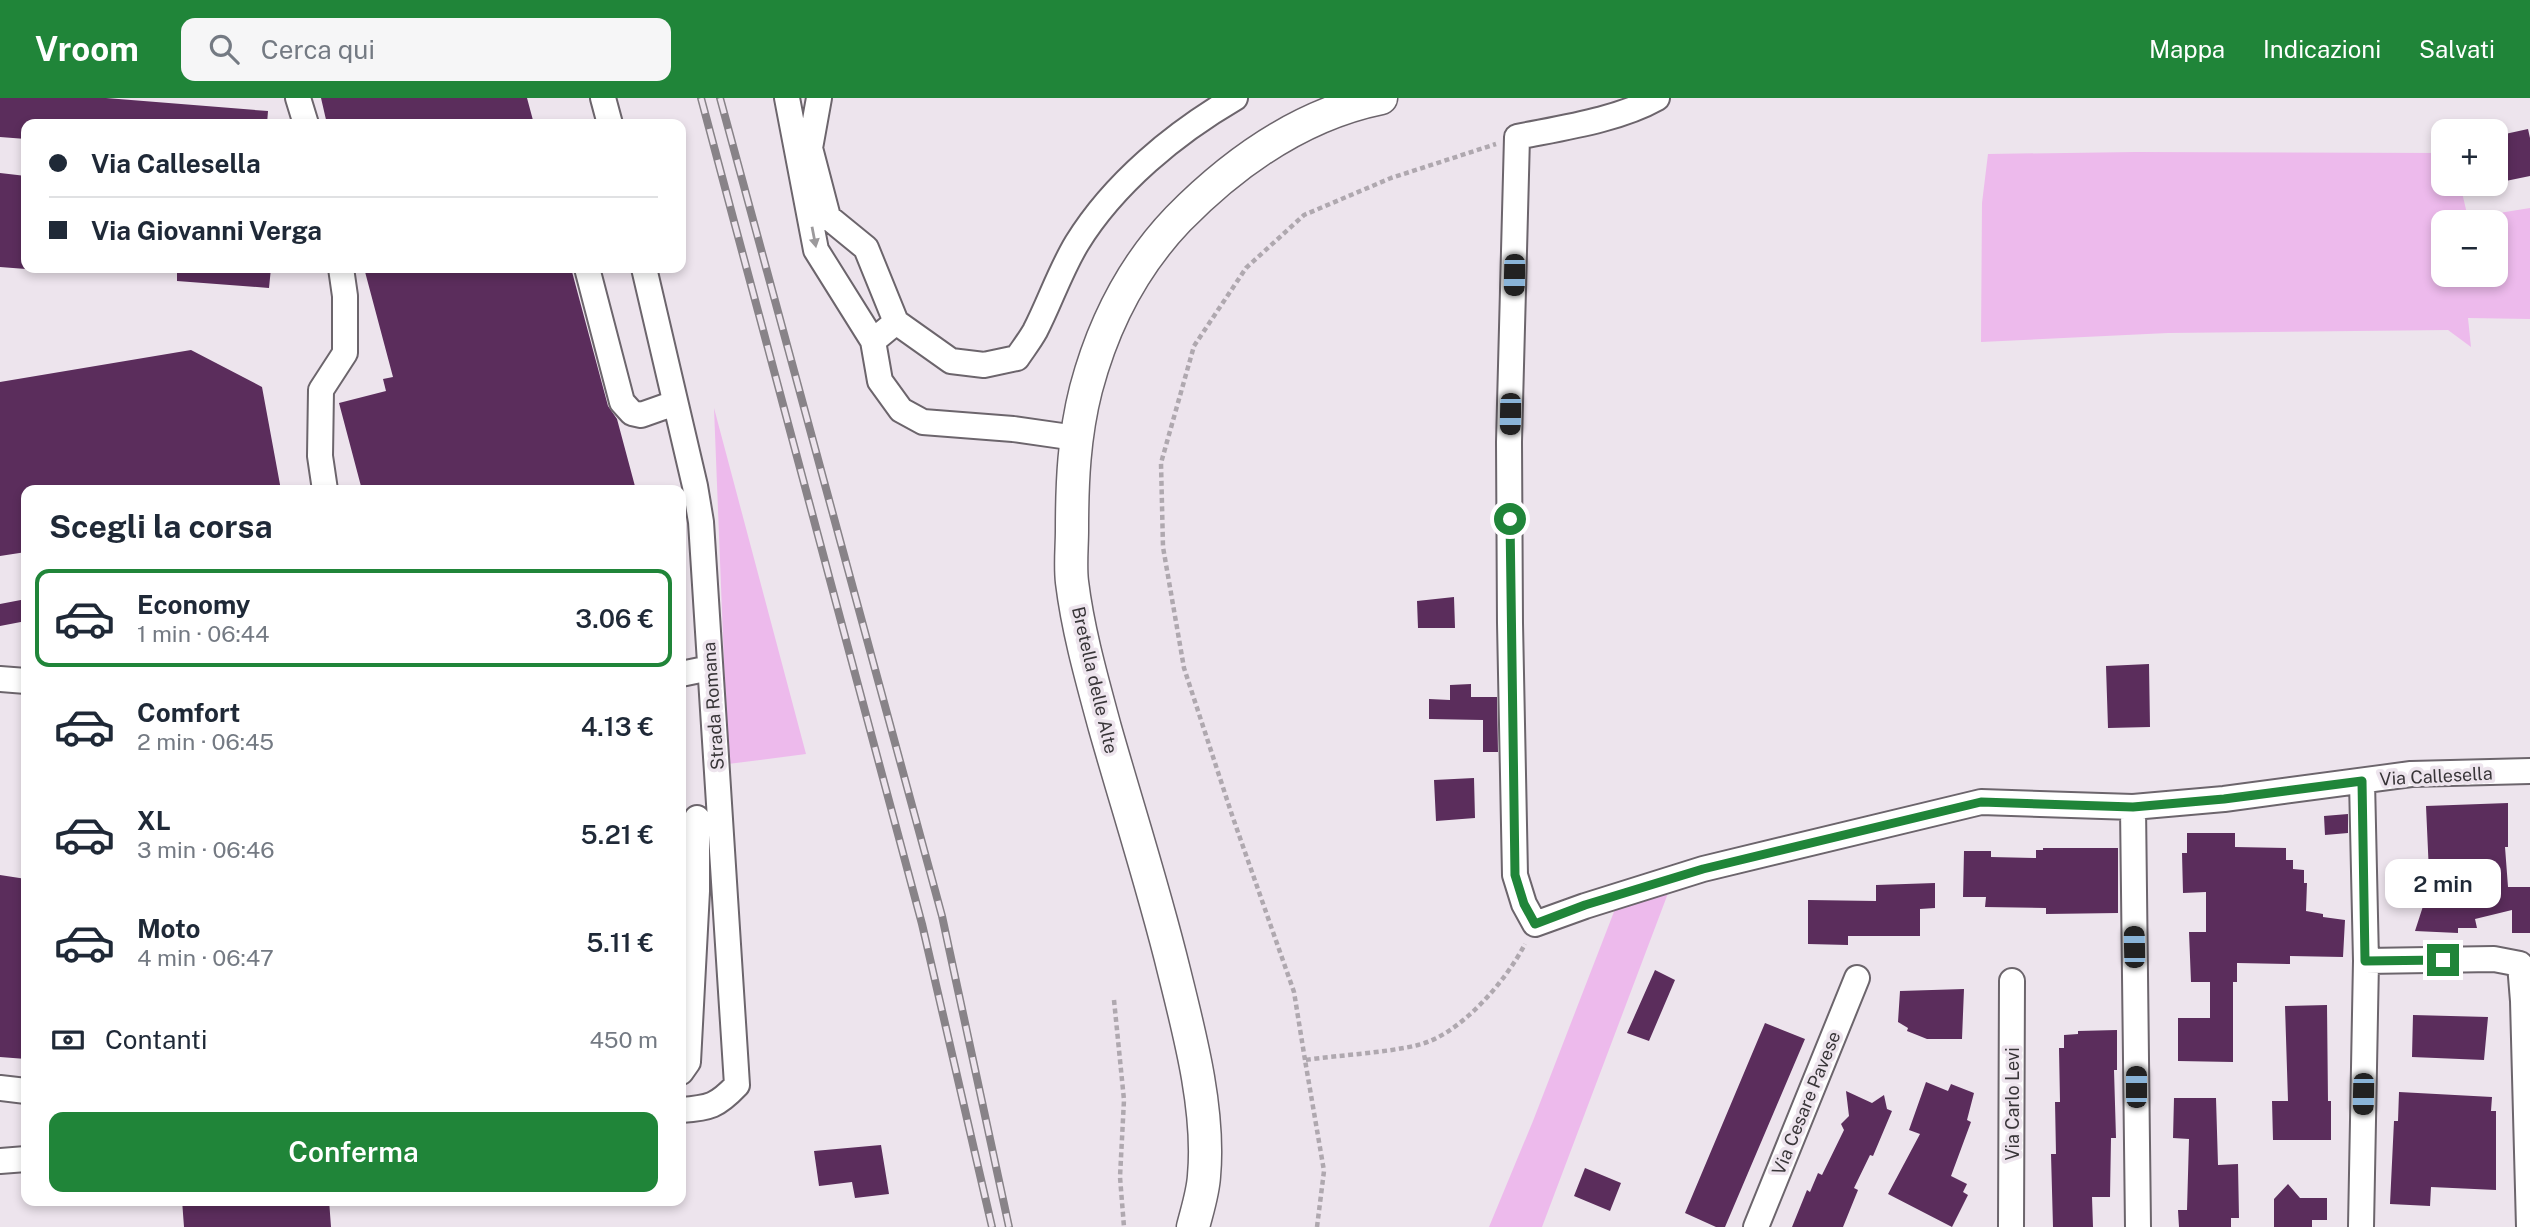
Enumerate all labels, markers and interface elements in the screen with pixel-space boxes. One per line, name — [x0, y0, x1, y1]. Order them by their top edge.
search box — [181, 18, 671, 81]
text: Vroom — [35, 30, 139, 68]
icon: search — [205, 30, 243, 68]
text: Cerca qui — [261, 34, 375, 65]
text: Mappa — [2149, 35, 2225, 63]
text: Indicazioni — [2263, 35, 2381, 63]
text: Salvati — [2419, 35, 2495, 63]
map controls — [2431, 119, 2508, 287]
button: + — [2431, 119, 2508, 196]
text: Via Callesella — [91, 148, 261, 179]
button: − — [2431, 210, 2508, 287]
text: Via Giovanni Verga — [91, 215, 322, 246]
one-way arrow — [808, 226, 819, 248]
car — [1504, 254, 1525, 296]
car — [1500, 393, 1521, 435]
route start — [1494, 503, 1526, 535]
text: Scegli la corsa — [49, 508, 273, 545]
icon: car — [53, 587, 116, 650]
text: Economy — [137, 589, 250, 620]
text: 3.06 € — [575, 603, 654, 634]
street label: Bretella delle Alte — [1068, 604, 1122, 756]
text: 1 min · 06:44 — [137, 620, 269, 647]
street label: Strada Romana — [698, 641, 728, 771]
icon: car — [53, 695, 116, 758]
text: Comfort — [137, 697, 240, 728]
text: 4.13 € — [581, 711, 654, 742]
text: 2 min · 06:45 — [137, 728, 274, 755]
street label: Via Callesella — [2379, 763, 2493, 789]
icon: car — [53, 803, 116, 866]
text: XL — [137, 805, 171, 836]
text: 5.21 € — [581, 819, 654, 850]
text: 3 min · 06:46 — [137, 836, 274, 863]
callout: 2 min — [2385, 858, 2501, 908]
text: 2 min — [2413, 870, 2473, 897]
icon: car — [53, 911, 116, 974]
text: Moto — [137, 913, 200, 944]
car — [2124, 926, 2145, 968]
text: 5.11 € — [586, 927, 654, 958]
text: 4 min · 06:47 — [137, 944, 274, 971]
route end — [2427, 944, 2459, 976]
icon: cash — [49, 1021, 87, 1059]
text: Contanti — [105, 1024, 207, 1055]
text: 450 m — [589, 1026, 658, 1053]
street label: Via Cesare Pavese — [1768, 1028, 1844, 1178]
street label: Via Carlo Levi — [2002, 1047, 2023, 1161]
car — [2126, 1066, 2147, 1108]
car — [2353, 1073, 2374, 1115]
button: Conferma — [49, 1112, 658, 1192]

